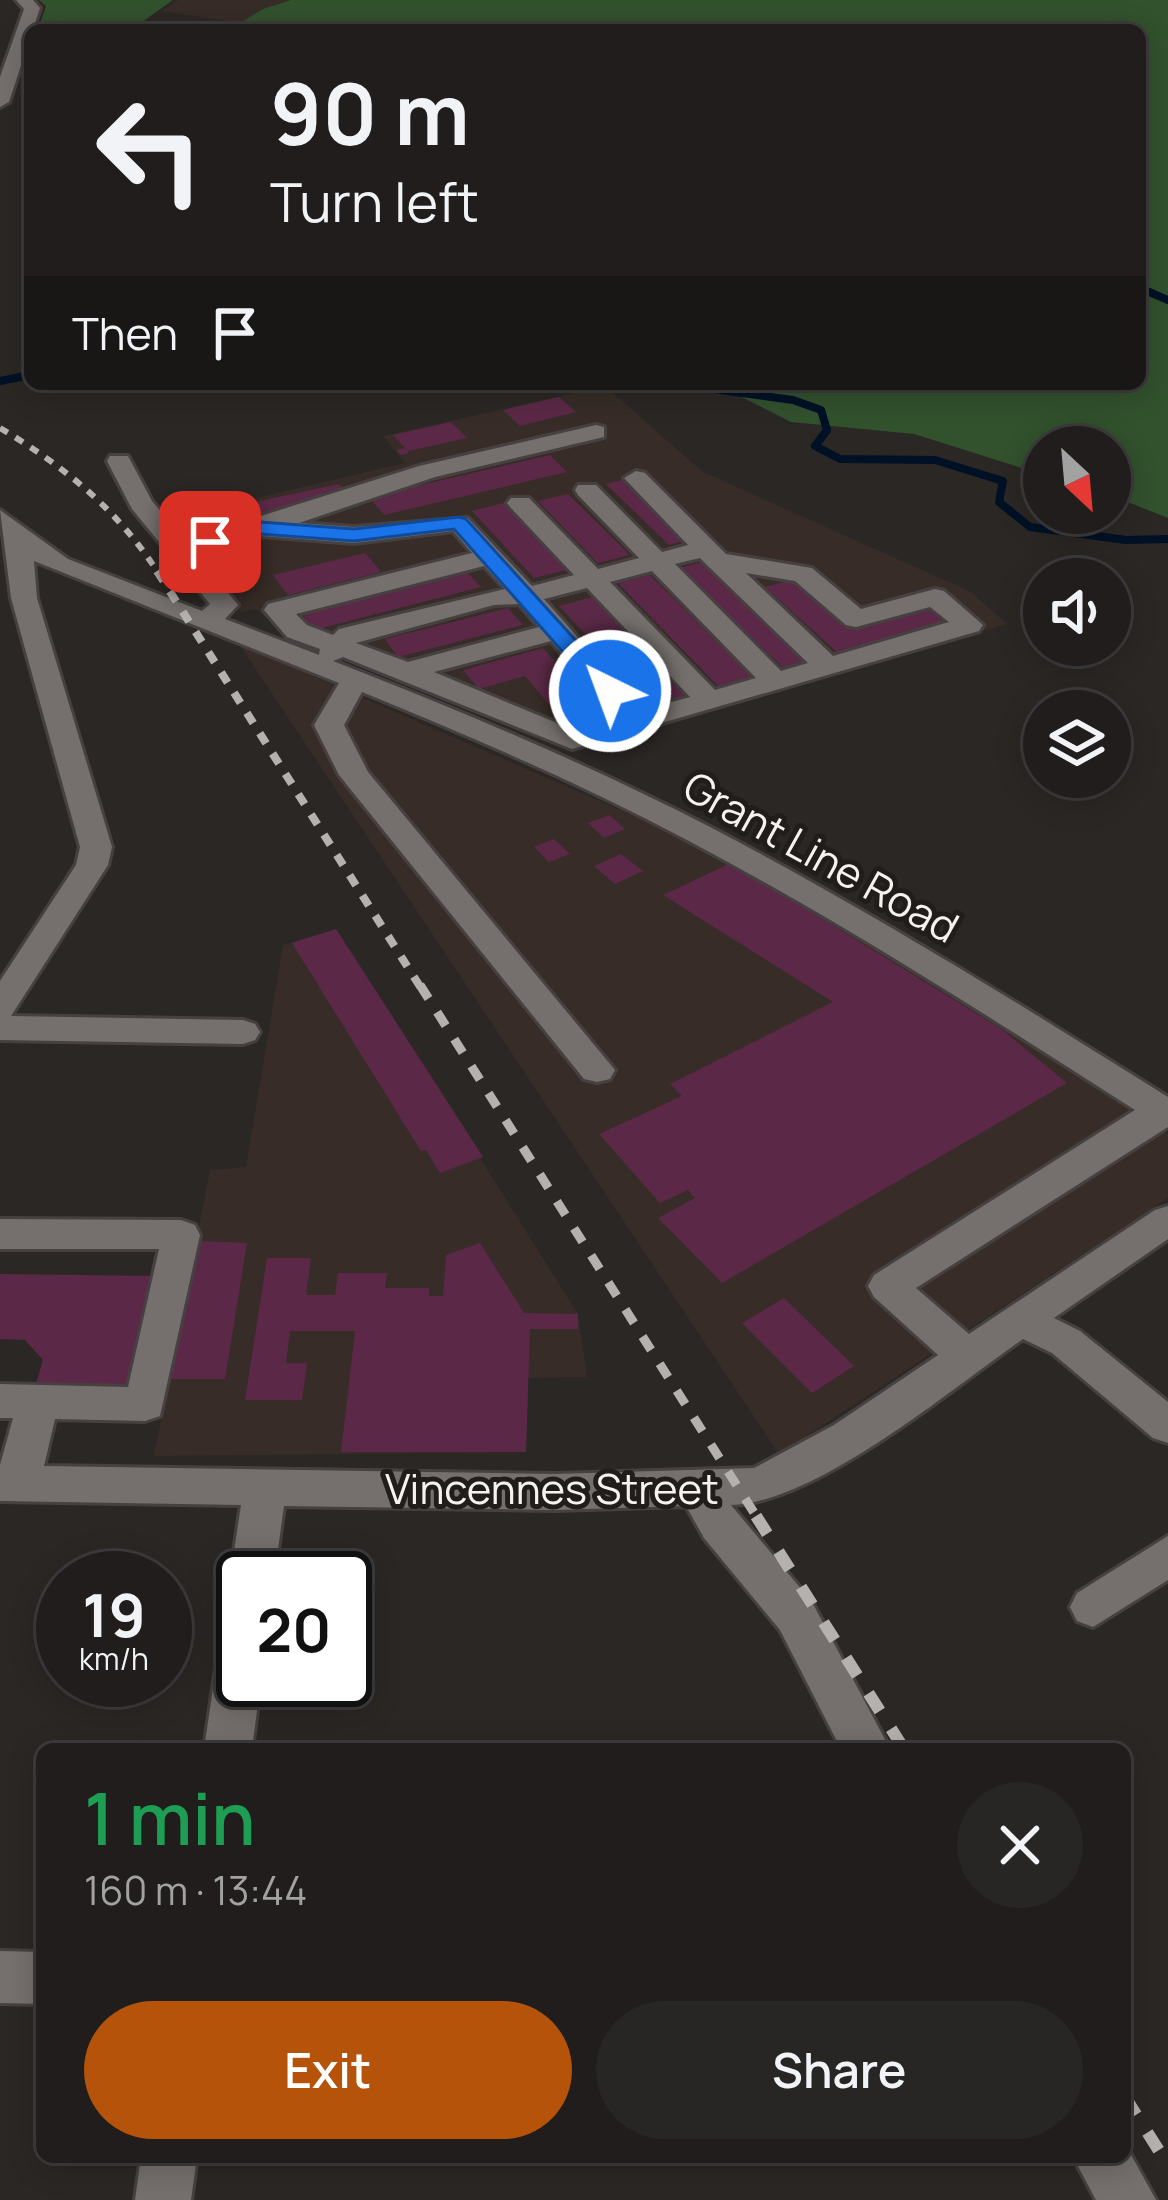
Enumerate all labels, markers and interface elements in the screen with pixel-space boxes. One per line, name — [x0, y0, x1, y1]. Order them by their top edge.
text: 90 m — [270, 55, 470, 170]
icon: left — [72, 72, 228, 228]
text: Turn left — [270, 164, 479, 238]
icon: arrive — [202, 300, 268, 366]
text: Then — [72, 302, 178, 364]
north arrow — [1023, 426, 1131, 534]
map controls — [1023, 426, 1131, 798]
pin — [159, 491, 261, 593]
icon: arrive — [177, 509, 243, 575]
button: sound — [1023, 558, 1131, 666]
position arrow — [547, 628, 673, 754]
button: layers — [1023, 690, 1131, 798]
street label: Grant Line Road — [674, 757, 969, 956]
street label: Vincennes Street — [385, 1459, 719, 1517]
speed limit sign: 20 — [216, 1551, 372, 1707]
text: 19 — [82, 1573, 146, 1655]
text: km/h — [79, 1638, 149, 1679]
text: 1 min — [84, 1768, 256, 1867]
button: close — [957, 1782, 1083, 1908]
text: 160 m · 13:44 — [84, 1863, 307, 1917]
button: Exit — [84, 2001, 572, 2139]
button: Share — [596, 2001, 1083, 2139]

